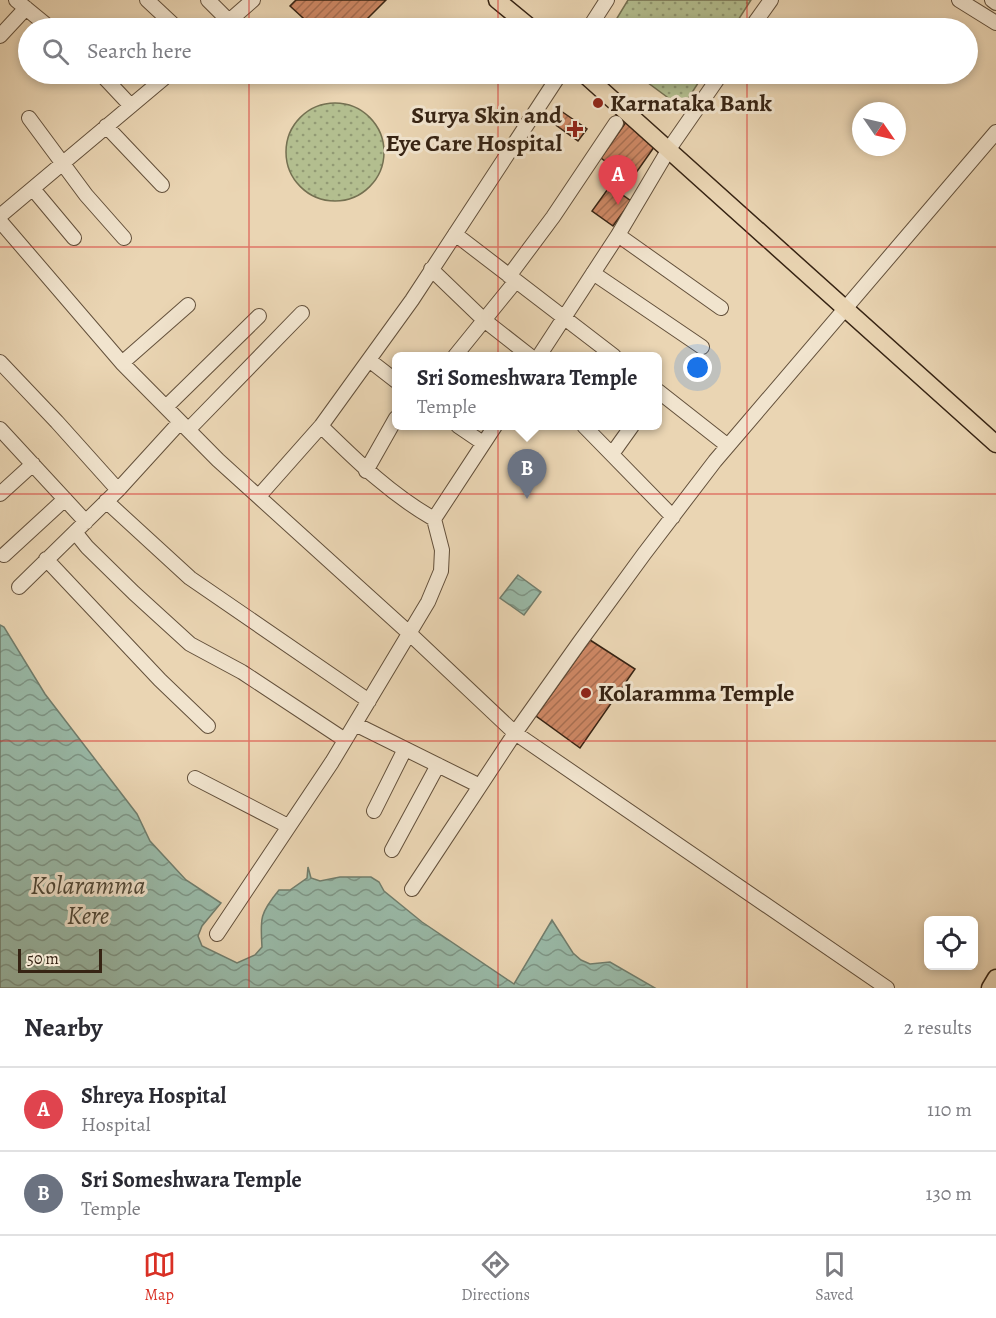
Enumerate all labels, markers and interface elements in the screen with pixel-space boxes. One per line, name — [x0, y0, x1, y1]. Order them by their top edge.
search box — [18, 18, 978, 84]
icon: search — [39, 35, 72, 68]
text: Search here — [87, 36, 192, 66]
place label: Karnataka Bank — [610, 87, 773, 119]
marker: Karnataka Bank — [591, 96, 605, 110]
place label: Surya Skin and Eye Care Hospital — [385, 99, 563, 159]
north arrow — [852, 102, 906, 156]
marker: Surya Skin and Eye Care Hospital — [566, 120, 584, 138]
pin: A — [598, 156, 638, 205]
popup — [392, 352, 662, 430]
your location — [683, 353, 712, 382]
text: Sri Someshwara Temple — [417, 363, 637, 393]
text: Temple — [417, 393, 476, 420]
pin: B — [508, 450, 546, 499]
place label: Kolaramma Temple — [598, 677, 794, 709]
marker: Kolaramma Temple — [579, 686, 593, 700]
water label: Kolaramma Kere — [31, 868, 145, 933]
map controls — [924, 916, 978, 970]
button: locate — [924, 916, 978, 970]
scale bar — [18, 946, 102, 974]
text: 50 m — [27, 948, 59, 970]
text: Nearby — [24, 1010, 103, 1045]
text: 2 results — [904, 1014, 972, 1041]
text: Shreya Hospital — [81, 1081, 226, 1111]
text: A — [37, 1096, 50, 1123]
text: 110 m — [927, 1096, 972, 1123]
text: Hospital — [81, 1111, 151, 1138]
text: Sri Someshwara Temple — [81, 1165, 302, 1195]
text: B — [37, 1180, 50, 1207]
text: 130 m — [926, 1180, 972, 1207]
text: Temple — [81, 1195, 141, 1222]
tab: Map — [143, 1248, 176, 1306]
tab: Directions — [461, 1248, 530, 1306]
tab: Saved — [815, 1248, 853, 1306]

